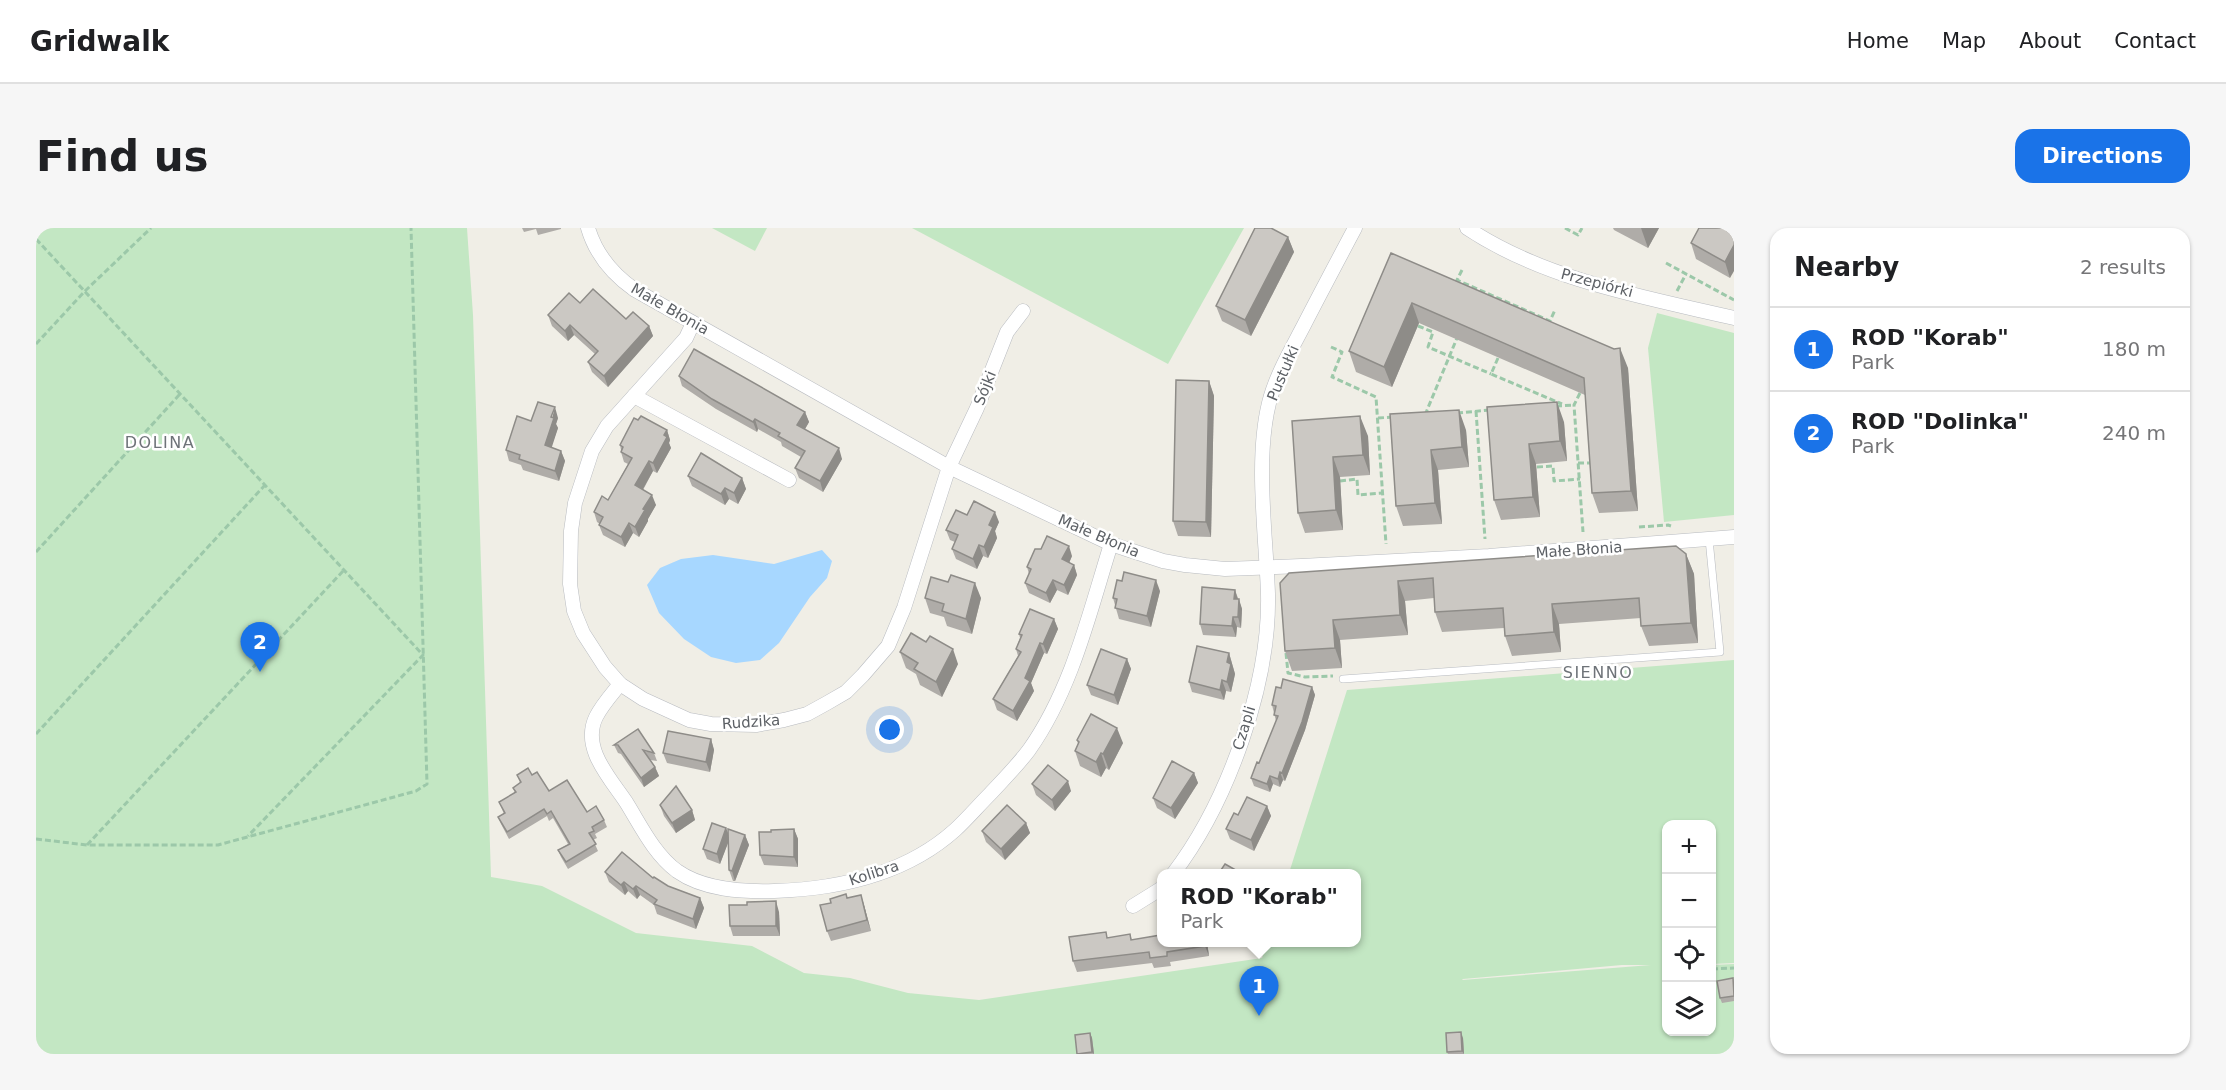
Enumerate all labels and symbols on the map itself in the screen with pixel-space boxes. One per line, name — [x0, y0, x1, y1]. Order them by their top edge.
street label: Przepiórki — [1559, 265, 1635, 301]
street label: Małe Błonia — [628, 279, 712, 339]
street label: Pustułki — [1263, 343, 1303, 403]
street label: Sójki — [970, 368, 1000, 408]
district label: DOLINA — [125, 433, 195, 452]
street label: Małe Błonia — [1055, 511, 1143, 561]
street label: Małe Błonia — [1535, 538, 1623, 562]
pin: 2 — [240, 622, 280, 672]
district label: SIENNO — [1563, 663, 1633, 682]
street label: Czapli — [1229, 704, 1259, 752]
street label: Rudzika — [721, 711, 781, 733]
your location — [875, 715, 904, 744]
street label: Kolibra — [847, 856, 901, 890]
pin: 1 — [1240, 966, 1278, 1016]

